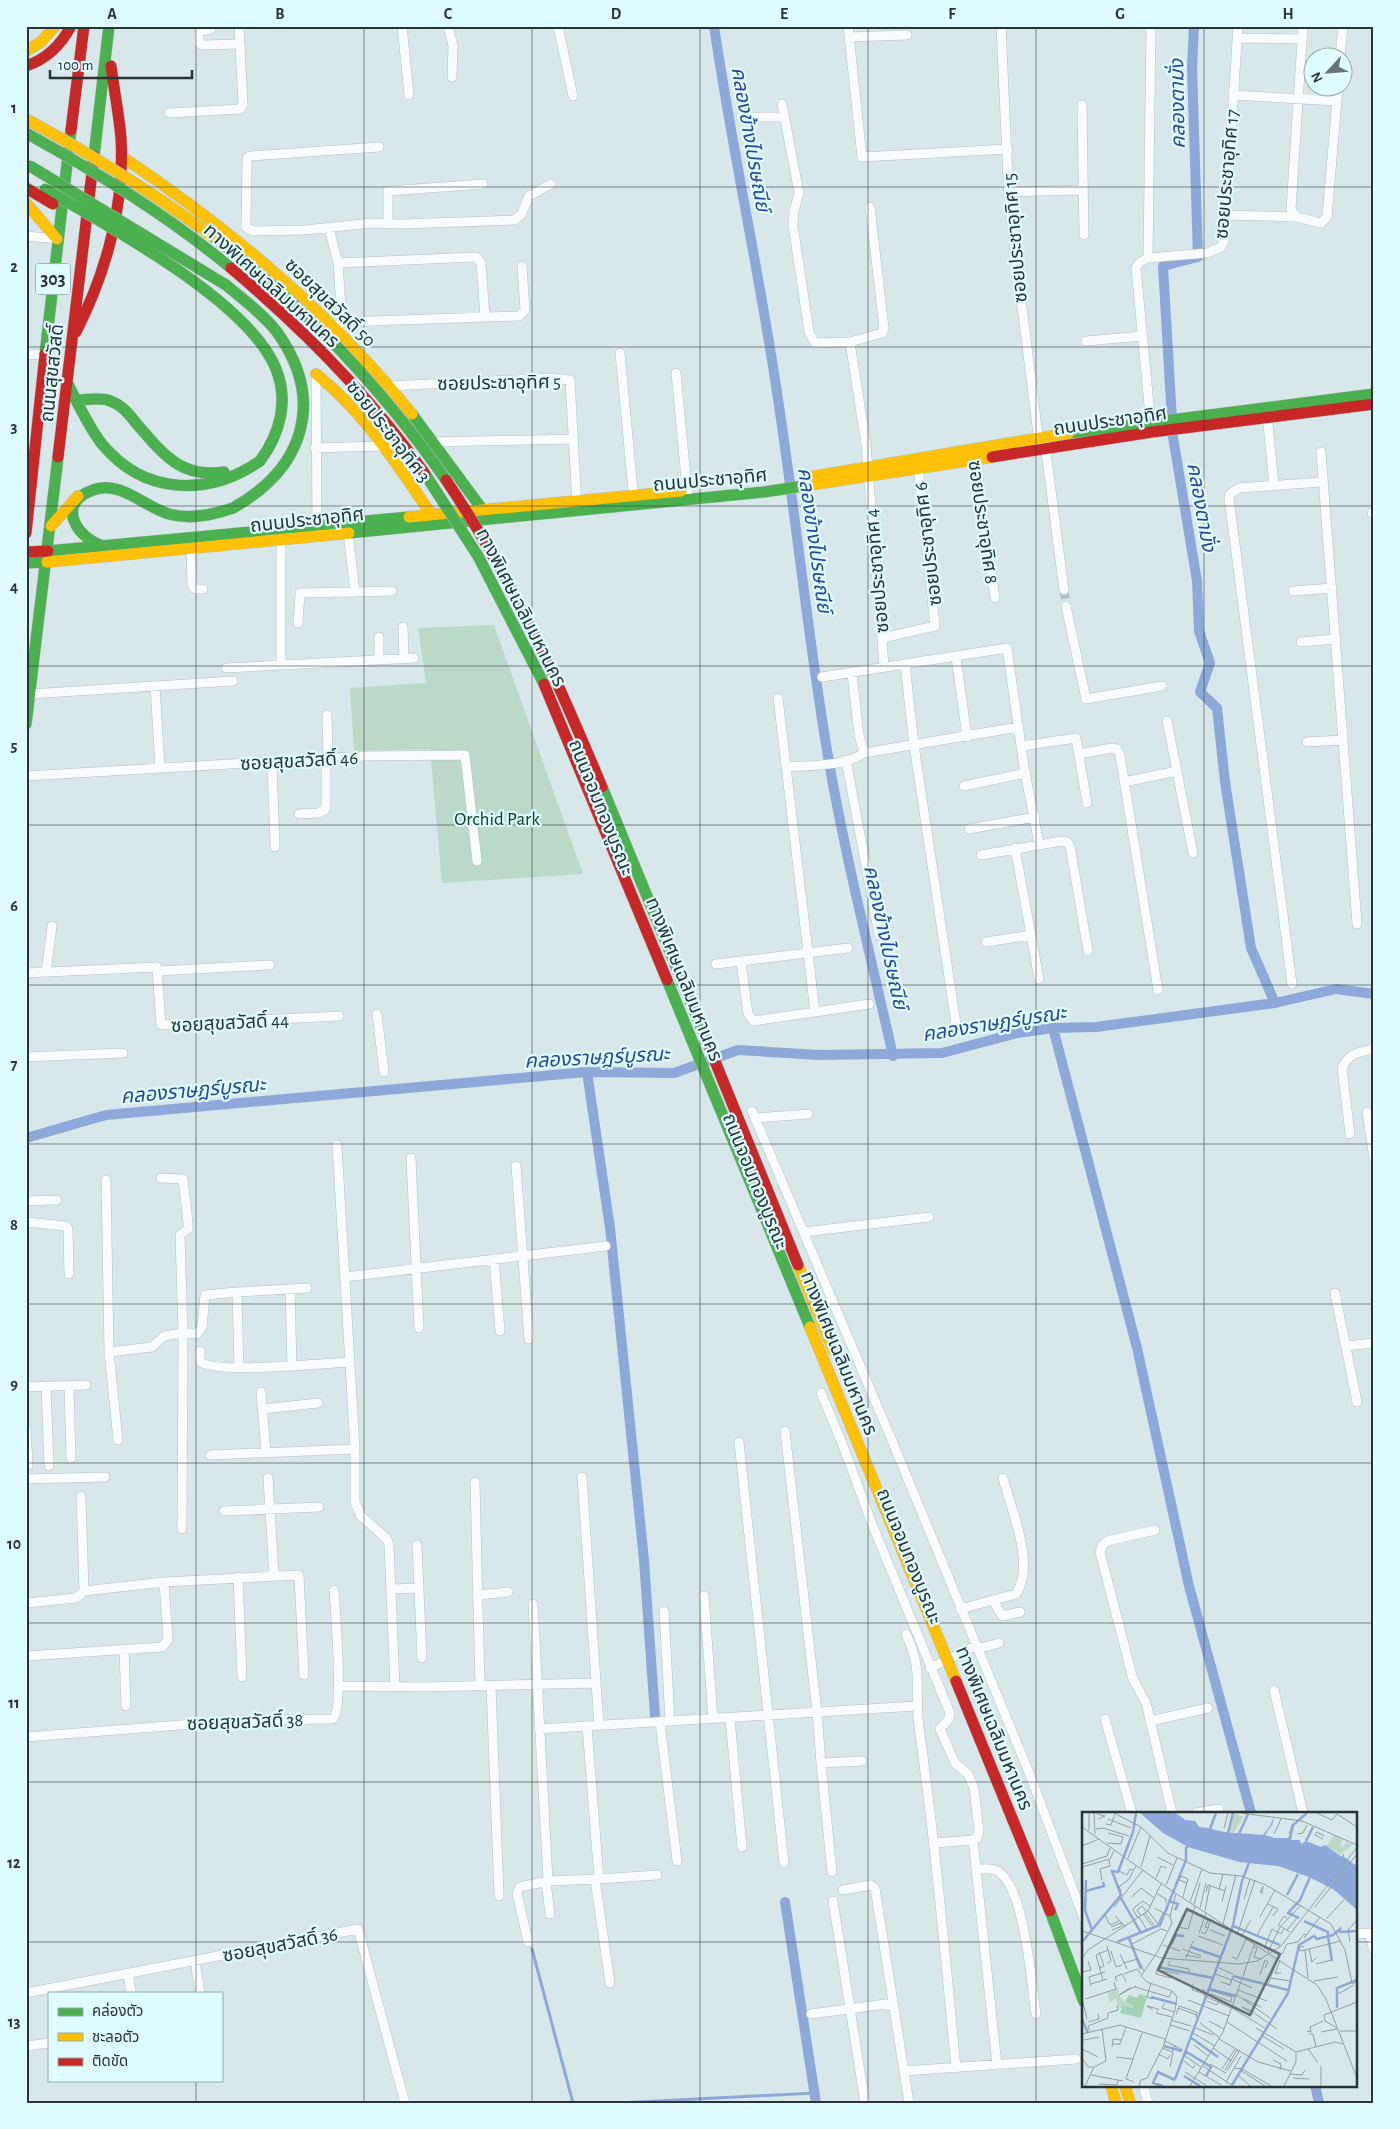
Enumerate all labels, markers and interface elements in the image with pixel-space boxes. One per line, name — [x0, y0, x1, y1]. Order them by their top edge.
text: A — [107, 6, 117, 22]
text: B — [275, 6, 285, 22]
text: C — [444, 6, 453, 22]
text: D — [611, 6, 622, 22]
text: E — [780, 6, 788, 22]
text: F — [948, 6, 956, 22]
text: G — [1115, 6, 1125, 22]
text: H — [1282, 6, 1294, 22]
scale bar — [50, 48, 192, 80]
north arrow — [1302, 48, 1352, 98]
text: 100 m — [58, 58, 93, 73]
water label: คลองตามั่ง — [1163, 58, 1189, 149]
water label: คลองข้างไปรษณีย์ — [727, 65, 774, 217]
text: N — [1309, 70, 1326, 85]
text: 1 — [11, 100, 17, 116]
street label: ซอยประชาอุทิศ 17 — [1212, 108, 1244, 240]
street label: ซอยประชาอุทิศ 15 — [1000, 172, 1032, 304]
street label: ทางพิเศษเฉลิมมหานคร — [200, 221, 342, 352]
street label: ซอยสุขสวัสดิ์ 50 — [280, 253, 381, 352]
text: 2 — [10, 259, 18, 275]
road number: 303 — [36, 264, 70, 294]
street label: ถนนสุขสวัสดิ์ — [35, 323, 68, 423]
street label: ซอยประชาอุทิศ 5 — [437, 373, 561, 395]
street label: ซอยประชาอุทิศ 3 — [342, 377, 433, 487]
street label: ถนนประชาอุทิศ — [1052, 404, 1168, 440]
text: 3 — [11, 419, 18, 435]
street label: ซอยประชาอุทิศ 8 — [963, 459, 1001, 585]
water label: คลองตามั่ง — [1183, 461, 1223, 554]
street label: ถนนประชาอุทิศ — [652, 466, 768, 496]
water label: คลองข้างไปรษณีย์ — [794, 466, 836, 618]
street label: ซอยประชาอุทิศ 6 — [911, 481, 947, 607]
street label: ถนนประชาอุทิศ — [249, 505, 365, 537]
street label: ซอยประชาอุทิศ 4 — [863, 508, 893, 634]
street label: ทางพิเศษเฉลิมมหานคร — [473, 526, 569, 690]
text: 4 — [10, 579, 18, 595]
street label: ถนนจอมทองบูรณะ — [563, 737, 636, 879]
text: 5 — [11, 738, 18, 754]
street label: ซอยสุขสวัสดิ์ 46 — [240, 746, 359, 775]
park label: Orchid Park — [454, 810, 540, 829]
water label: คลองข้างไปรษณีย์ — [860, 863, 912, 1015]
street label: ทางพิเศษเฉลิมมหานคร — [642, 895, 725, 1064]
text: 6 — [10, 898, 18, 914]
water label: คลองราษฎร์บูรณะ — [921, 1002, 1070, 1047]
street label: ซอยสุขสวัสดิ์ 44 — [170, 1008, 290, 1037]
water label: คลองราษฎร์บูรณะ — [524, 1044, 672, 1074]
text: 7 — [11, 1057, 18, 1073]
water label: คลองราษฎร์บูรณะ — [120, 1075, 269, 1109]
street label: ถนนจอมทองบูรณะ — [717, 1111, 790, 1253]
text: 8 — [10, 1217, 18, 1233]
street label: ทางพิเศษเฉลิมมหานคร — [797, 1269, 880, 1438]
text: 9 — [10, 1376, 18, 1392]
street label: ถนนจอมทองบูรณะ — [871, 1486, 944, 1628]
text: 10 — [7, 1536, 21, 1552]
street label: ทางพิเศษเฉลิมมหานคร — [952, 1644, 1035, 1813]
text: 11 — [8, 1695, 20, 1711]
street label: ซอยสุขสวัสดิ์ 38 — [186, 1708, 304, 1735]
inset map — [1082, 1812, 1358, 2086]
text: 12 — [7, 1855, 21, 1871]
street label: ซอยสุขสวัสดิ์ 36 — [221, 1922, 340, 1967]
legend — [48, 1992, 222, 2082]
text: คล่องตัว — [92, 2002, 143, 2019]
text: 13 — [8, 2014, 20, 2030]
text: ชะลอตัว — [92, 2029, 139, 2045]
text: ติดขัด — [92, 2053, 128, 2069]

